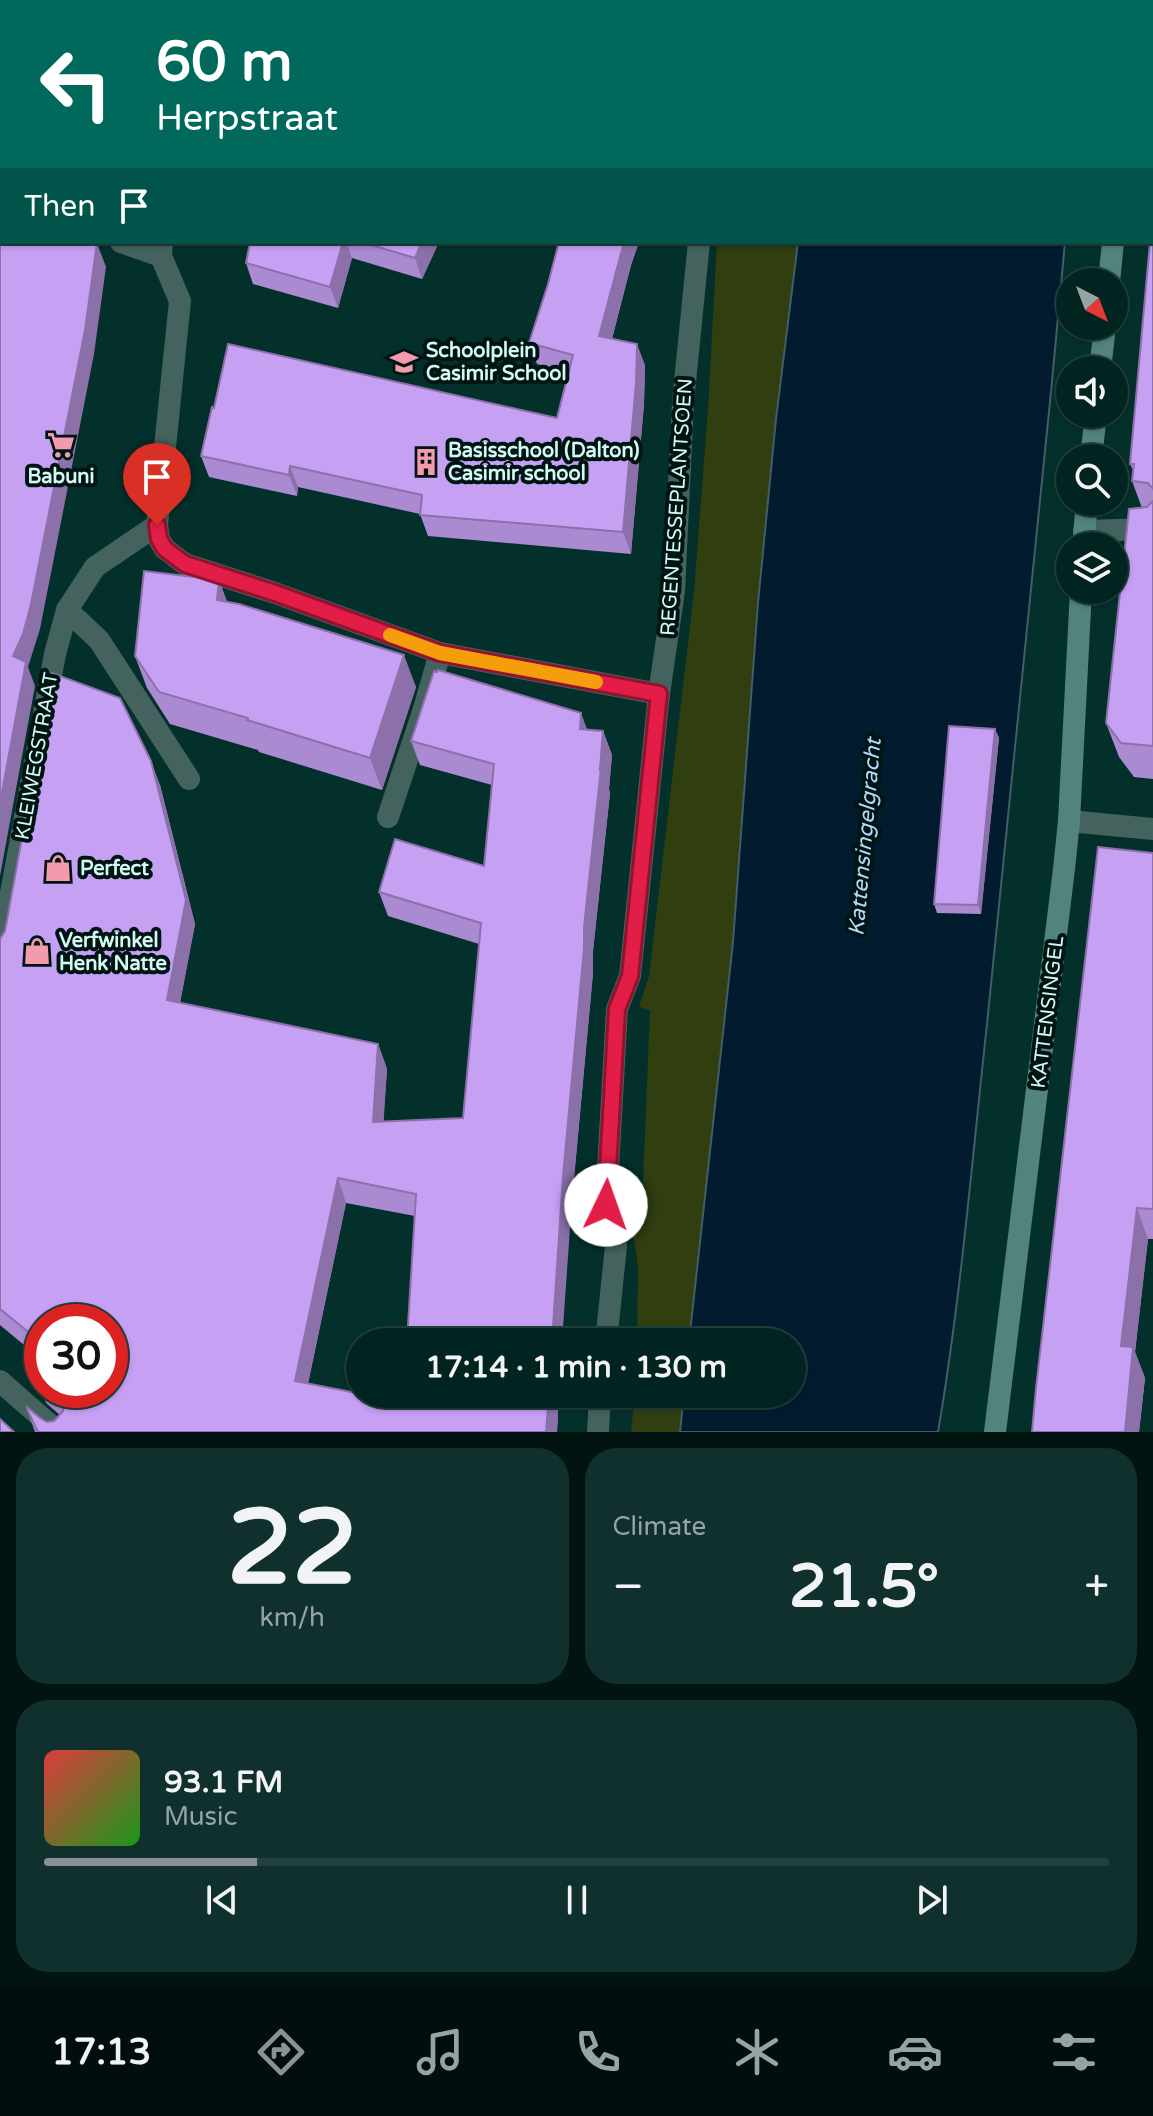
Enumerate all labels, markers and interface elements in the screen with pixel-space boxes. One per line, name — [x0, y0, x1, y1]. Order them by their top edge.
text: 60 m — [156, 29, 292, 96]
icon: left — [24, 32, 128, 136]
text: Herpstraat — [156, 97, 338, 140]
icon: arrive — [112, 184, 156, 228]
text: Then — [24, 188, 96, 225]
north arrow — [1056, 268, 1128, 340]
map controls — [1056, 268, 1128, 604]
place label: Schoolplein Casimir School — [426, 339, 566, 386]
school or university icon: Schoolplein Casimir School — [389, 347, 419, 377]
button: sound — [1056, 356, 1128, 428]
street label: REGENTESSEPLANTSOEN — [656, 377, 698, 637]
supermarket icon: Babuni — [46, 430, 76, 460]
place label: Basisschool (Dalton) Casimir school — [448, 439, 640, 486]
pin — [123, 443, 191, 525]
button: search — [1056, 444, 1128, 516]
building icon: Basisschool (Dalton) Casimir school — [411, 447, 441, 477]
icon: arrive — [135, 455, 179, 499]
place label: Babuni — [27, 465, 95, 489]
button: layers — [1056, 532, 1128, 604]
street label: KLEIWEGSTRAAT — [10, 671, 64, 842]
water label: Kattensingelgracht — [843, 734, 887, 937]
shop icon: Perfect — [43, 853, 73, 883]
place label: Perfect — [80, 857, 149, 881]
place label: Verfwinkel Henk Natte — [59, 929, 167, 976]
street label: KATTENSINGEL — [1027, 934, 1069, 1090]
shop icon: Verfwinkel Henk Natte — [22, 936, 52, 966]
position arrow — [564, 1163, 648, 1247]
speed limit sign: 30 — [24, 1304, 128, 1408]
text: 17:14 · 1 min · 130 m — [425, 1349, 727, 1386]
text: 22 — [227, 1487, 358, 1612]
text: Climate — [613, 1511, 706, 1542]
text: 21.5° — [789, 1551, 939, 1623]
text: − — [613, 1561, 644, 1614]
text: + — [1084, 1561, 1109, 1614]
text: km/h — [260, 1602, 325, 1633]
text: 93.1 FM — [164, 1764, 283, 1801]
text: Music — [164, 1801, 237, 1832]
icon: previous — [200, 1878, 244, 1922]
icon: pause — [555, 1878, 599, 1922]
icon: next — [910, 1878, 954, 1922]
icon: directions — [253, 2024, 309, 2080]
icon: music — [412, 2024, 468, 2080]
icon: phone — [570, 2024, 626, 2080]
icon: climate — [729, 2024, 785, 2080]
icon: car — [887, 2024, 943, 2080]
icon: filters — [1046, 2024, 1102, 2080]
text: 17:13 — [51, 2031, 151, 2074]

